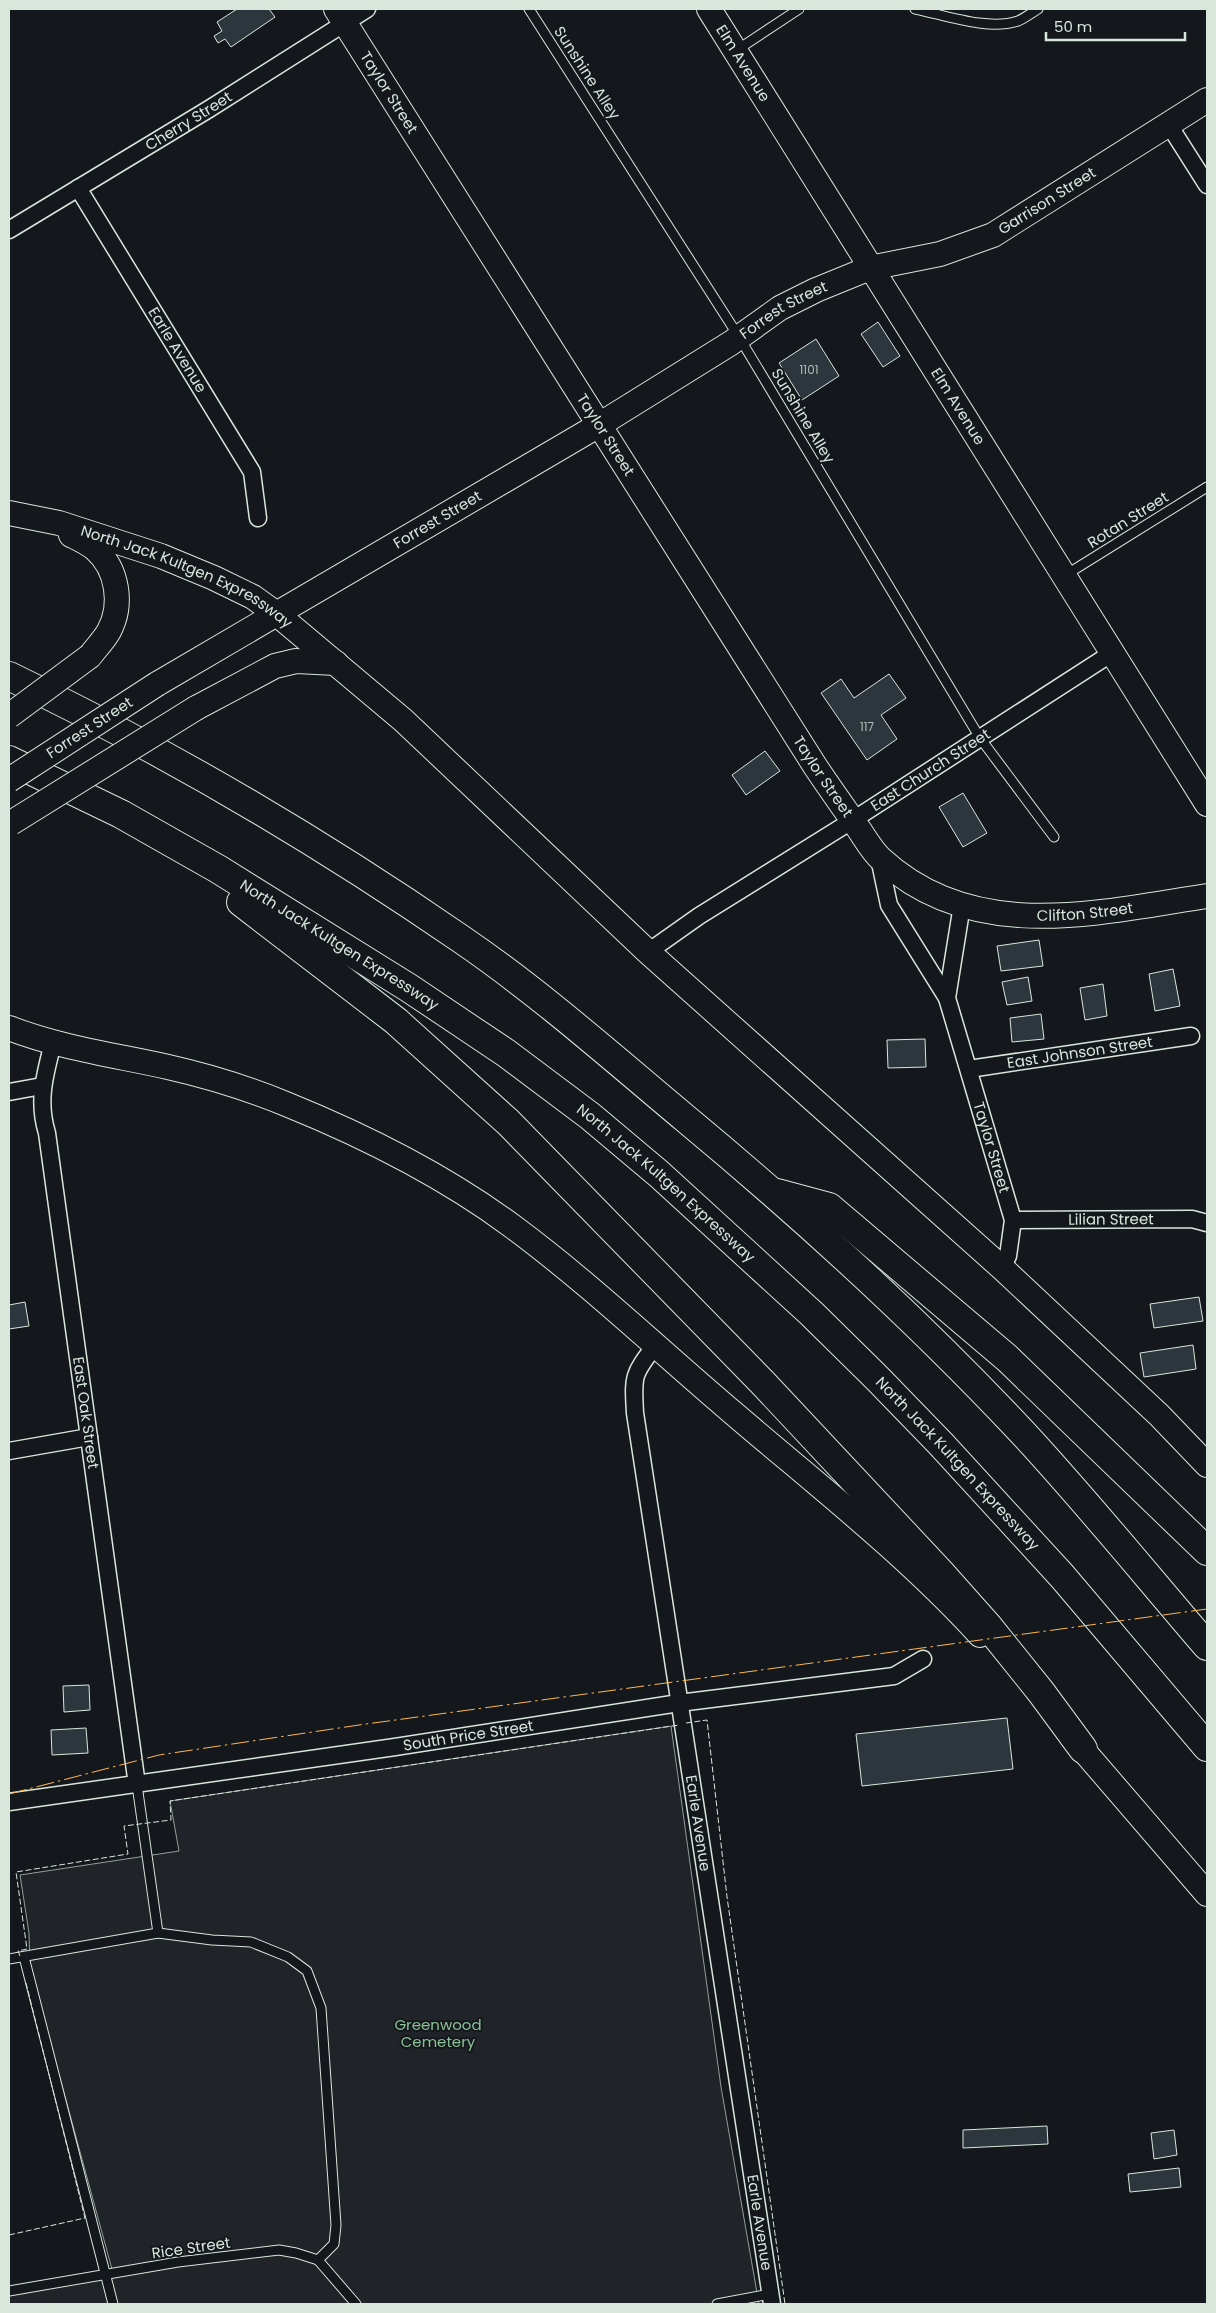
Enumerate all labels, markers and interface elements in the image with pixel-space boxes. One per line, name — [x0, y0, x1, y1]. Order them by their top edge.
scale bar — [1046, 10, 1185, 42]
text: 50 m — [1054, 16, 1092, 37]
street label: Elm Avenue — [711, 20, 775, 106]
street label: Sunshine Alley — [549, 22, 626, 124]
street label: Taylor Street — [355, 47, 423, 138]
street label: Cherry Street — [141, 86, 236, 155]
street label: Garrison Street — [994, 162, 1100, 239]
street label: Forrest Street — [735, 276, 830, 344]
street label: Earle Avenue — [143, 303, 212, 397]
house number: 1101 — [799, 361, 819, 378]
street label: Sunshine Alley — [767, 364, 840, 468]
street label: Elm Avenue — [926, 364, 990, 449]
street label: Taylor Street — [572, 389, 640, 480]
street label: Forrest Street — [389, 485, 485, 553]
street label: Rotan Street — [1083, 486, 1172, 553]
street label: North Jack Kultgen Expressway — [78, 520, 298, 633]
street label: Forrest Street — [42, 692, 137, 763]
house number: 117 — [860, 718, 875, 735]
street label: East Church Street — [866, 723, 994, 816]
street label: Taylor Street — [789, 732, 858, 821]
street label: North Jack Kultgen Expressway — [236, 874, 444, 1015]
street label: Clifton Street — [1037, 897, 1134, 926]
street label: East Johnson Street — [1005, 1031, 1154, 1073]
street label: North Jack Kultgen Expressway — [573, 1099, 760, 1267]
street label: Taylor Street — [968, 1099, 1015, 1195]
street label: Lilian Street — [1068, 1208, 1154, 1230]
street label: East Oak Street — [68, 1355, 104, 1470]
street label: North Jack Kultgen Expressway — [871, 1372, 1045, 1555]
street label: South Price Street — [402, 1715, 535, 1756]
street label: Earle Avenue — [681, 1774, 716, 1873]
park label: Greenwood Cemetery — [394, 2014, 482, 2052]
street label: Earle Avenue — [742, 2173, 778, 2272]
street label: Rice Street — [150, 2232, 232, 2263]

